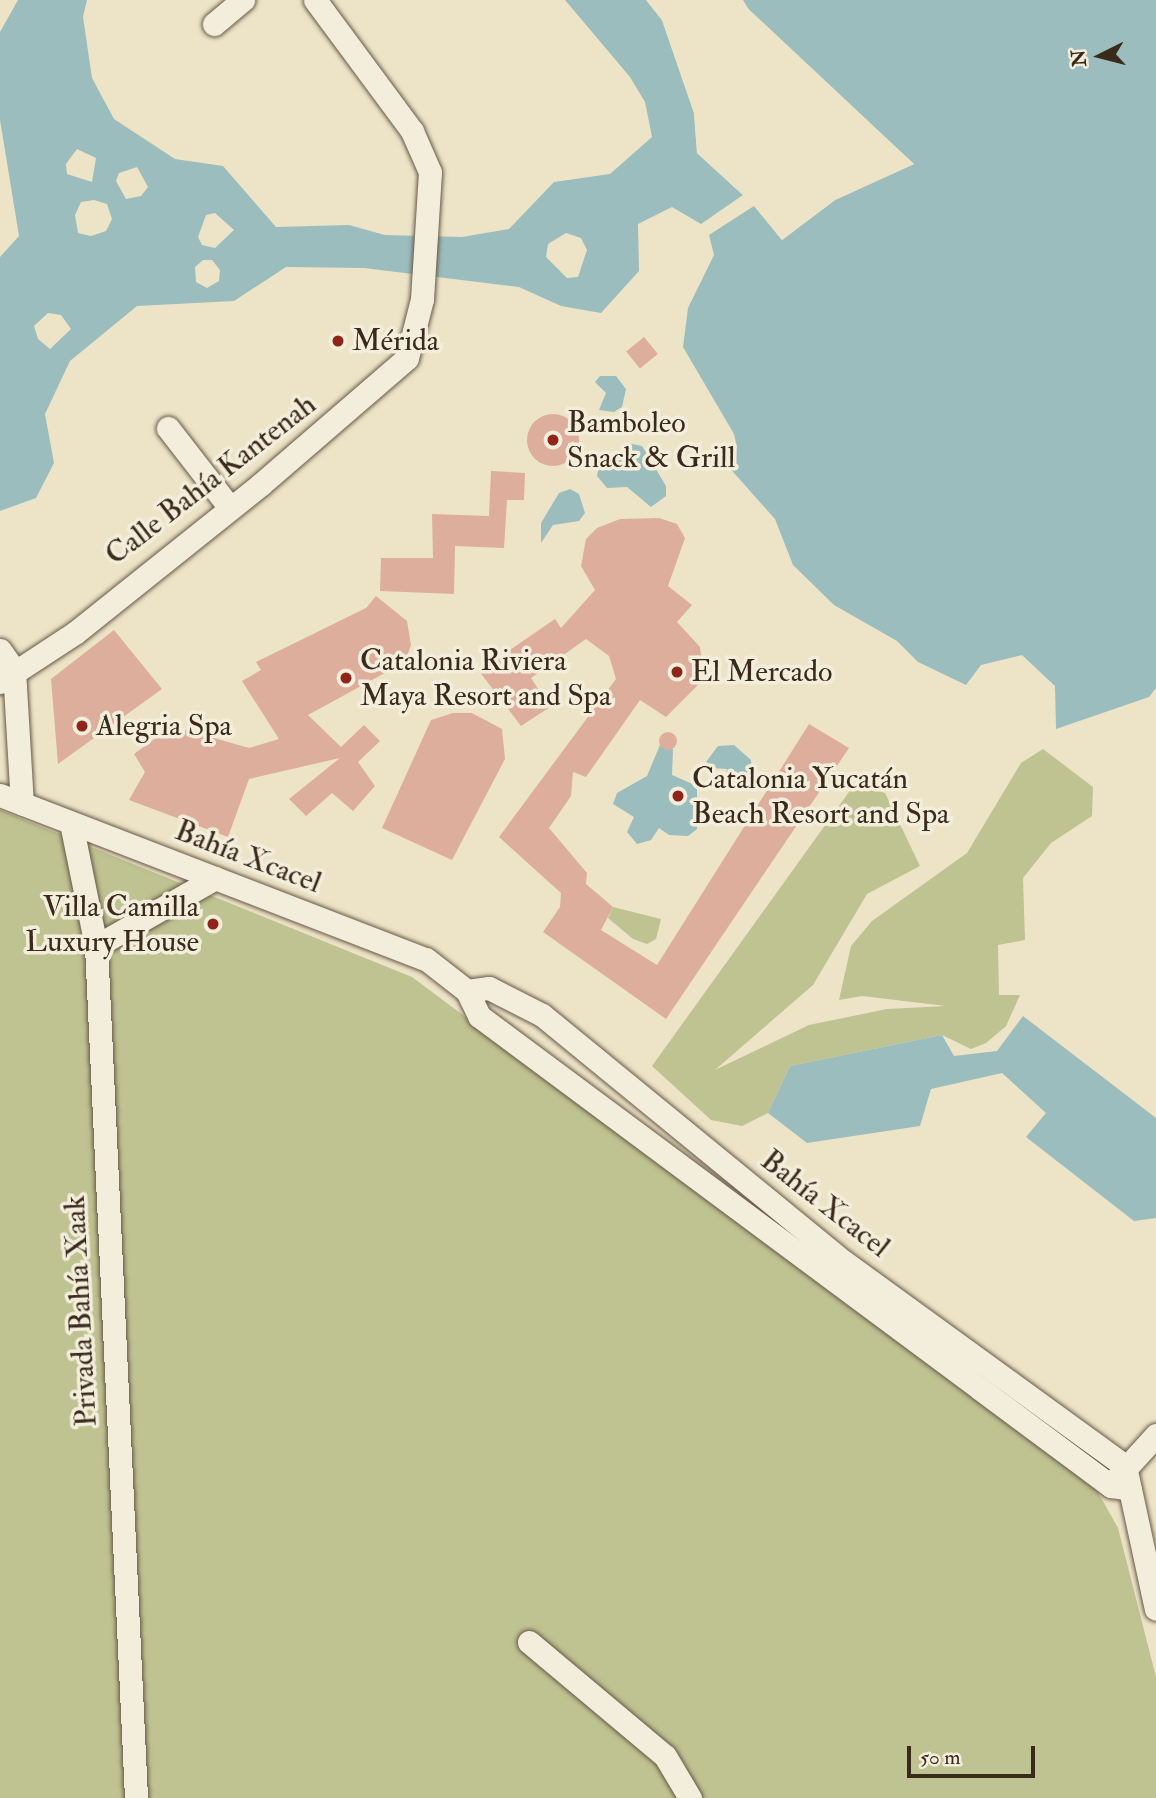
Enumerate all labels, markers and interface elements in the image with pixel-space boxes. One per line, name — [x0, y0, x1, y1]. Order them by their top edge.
north arrow — [1065, 21, 1135, 91]
text: N — [1066, 48, 1092, 68]
place label: Mérida — [352, 323, 439, 359]
marker: Mérida — [330, 333, 346, 349]
street label: Calle Bahía Kantenah — [99, 387, 323, 573]
place label: Bamboleo Snack & Grill — [567, 405, 735, 476]
marker: Bamboleo Snack & Grill — [545, 432, 561, 448]
place label: Catalonia Riviera Maya Resort and Spa — [360, 643, 611, 714]
place label: El Mercado — [691, 654, 832, 690]
marker: El Mercado — [669, 664, 685, 680]
marker: Catalonia Riviera Maya Resort and Spa — [338, 670, 354, 686]
place label: Alegria Spa — [96, 708, 232, 744]
marker: Alegria Spa — [74, 718, 90, 734]
place label: Catalonia Yucatán Beach Resort and Spa — [692, 761, 949, 832]
marker: Catalonia Yucatán Beach Resort and Spa — [670, 788, 686, 804]
street label: Bahía Xcacel — [170, 813, 326, 901]
place label: Villa Camilla Luxury House — [25, 889, 199, 960]
marker: Villa Camilla Luxury House — [205, 916, 221, 932]
street label: Bahía Xcacel — [753, 1143, 897, 1265]
street label: Privada Bahía Xaak — [57, 1194, 105, 1428]
scale bar — [911, 1731, 1039, 1775]
text: 50 m — [920, 1744, 961, 1771]

